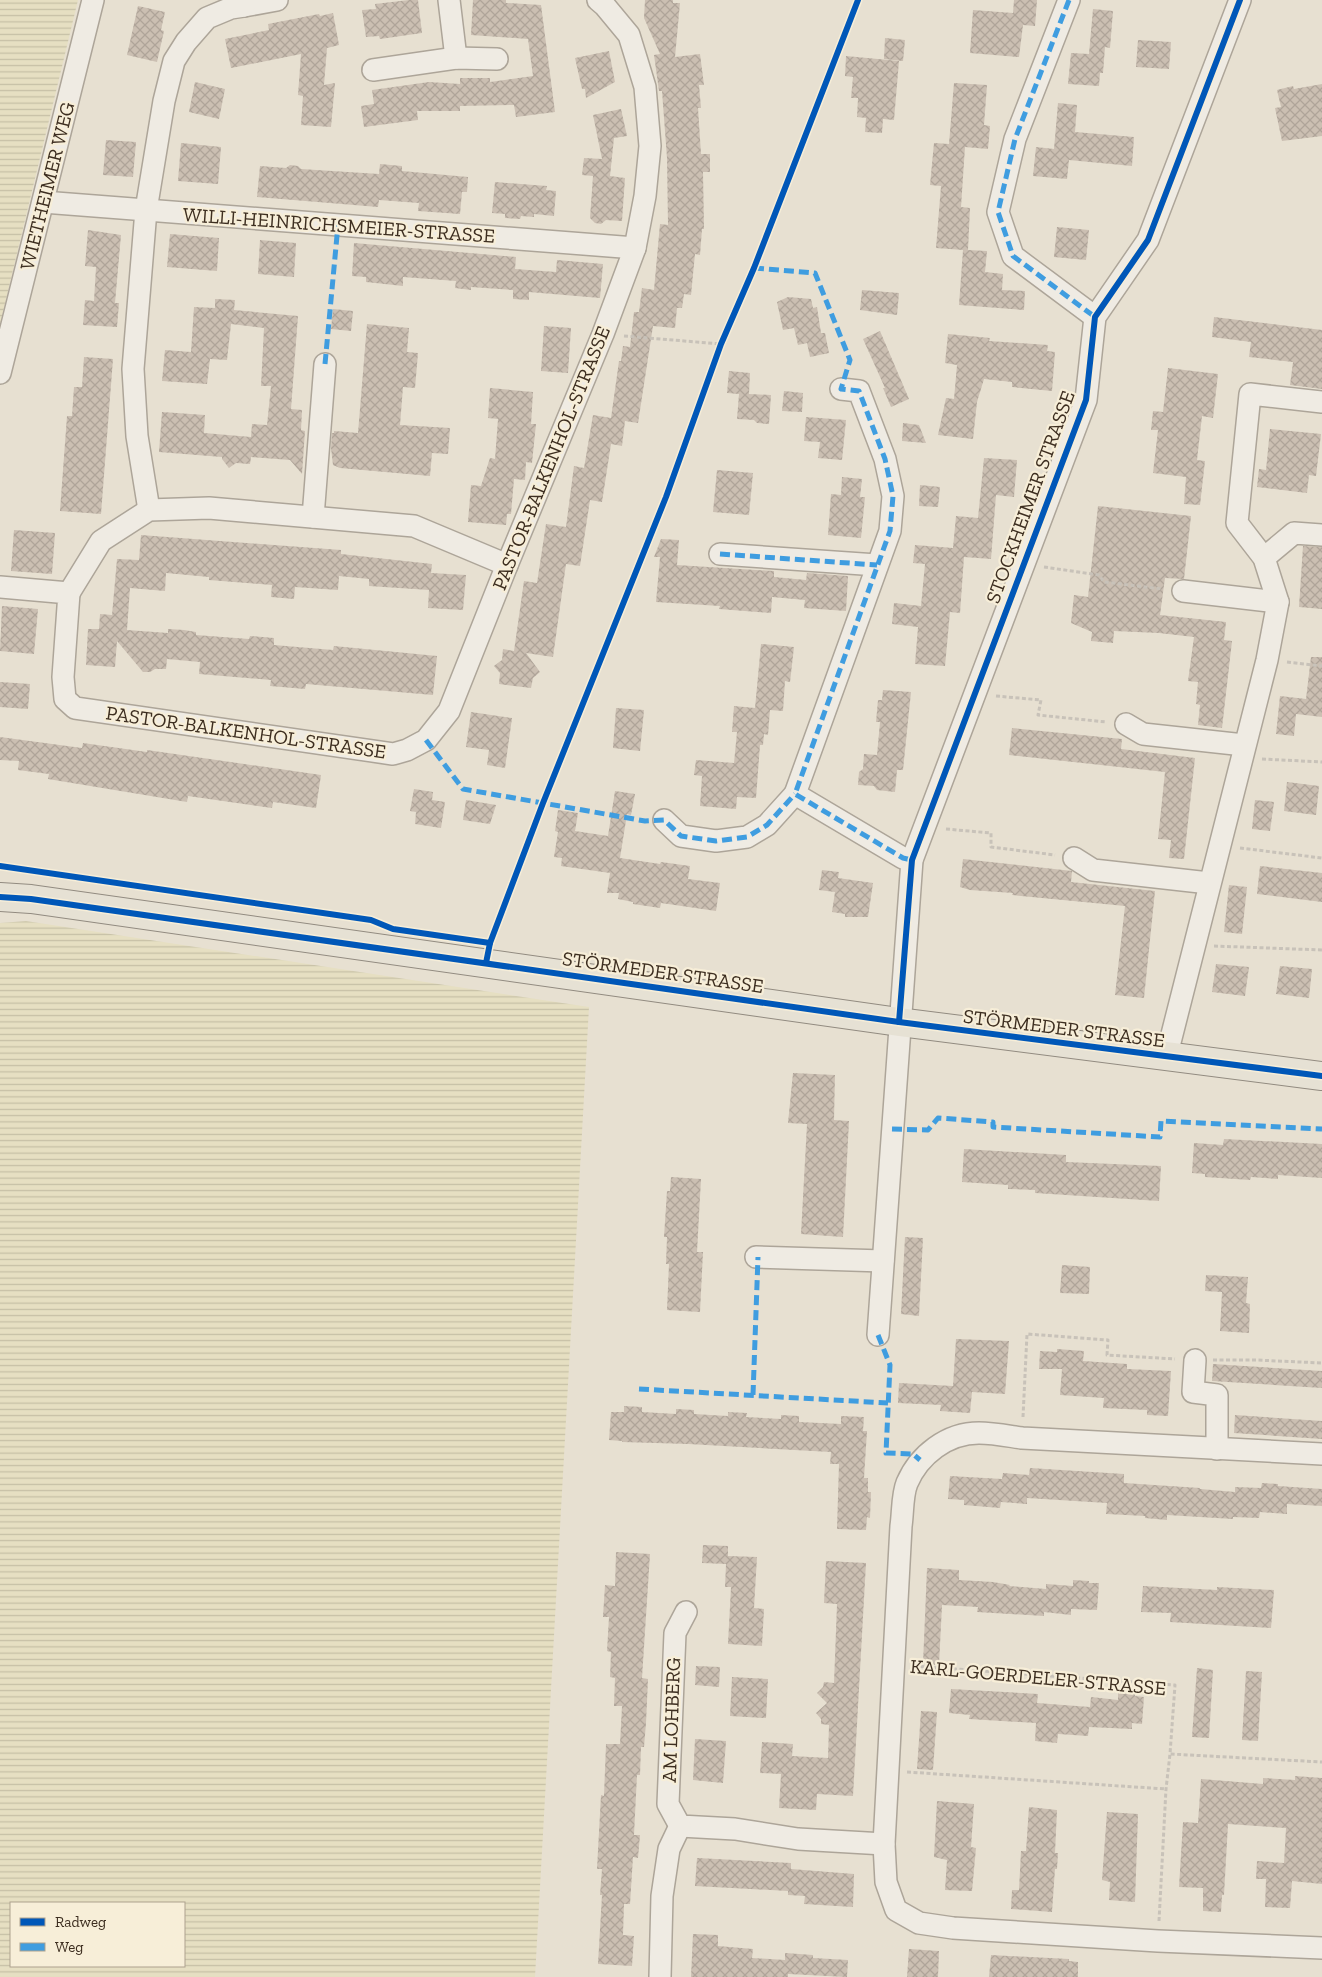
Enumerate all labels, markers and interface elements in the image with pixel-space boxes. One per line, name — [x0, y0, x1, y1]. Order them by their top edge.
street label: WIETHEIMER WEG — [14, 99, 80, 273]
street label: WILLI-HEINRICHSMEIER-STRASSE — [182, 202, 496, 248]
street label: PASTOR-BALKENHOL-STRASSE — [487, 323, 615, 593]
street label: STOCKHEIMER STRASSE — [980, 387, 1080, 607]
street label: PASTOR-BALKENHOL-STRASSE — [104, 700, 388, 764]
street label: STÖRMEDER STRASSE — [561, 946, 765, 998]
street label: STÖRMEDER STRASSE — [962, 1004, 1166, 1052]
street label: KARL-GOERDELER-STRASSE — [909, 1654, 1167, 1700]
street label: AM LOHBERG — [657, 1657, 685, 1783]
legend — [10, 1902, 185, 1967]
text: Radweg — [55, 1913, 106, 1931]
text: Weg — [55, 1938, 84, 1956]

